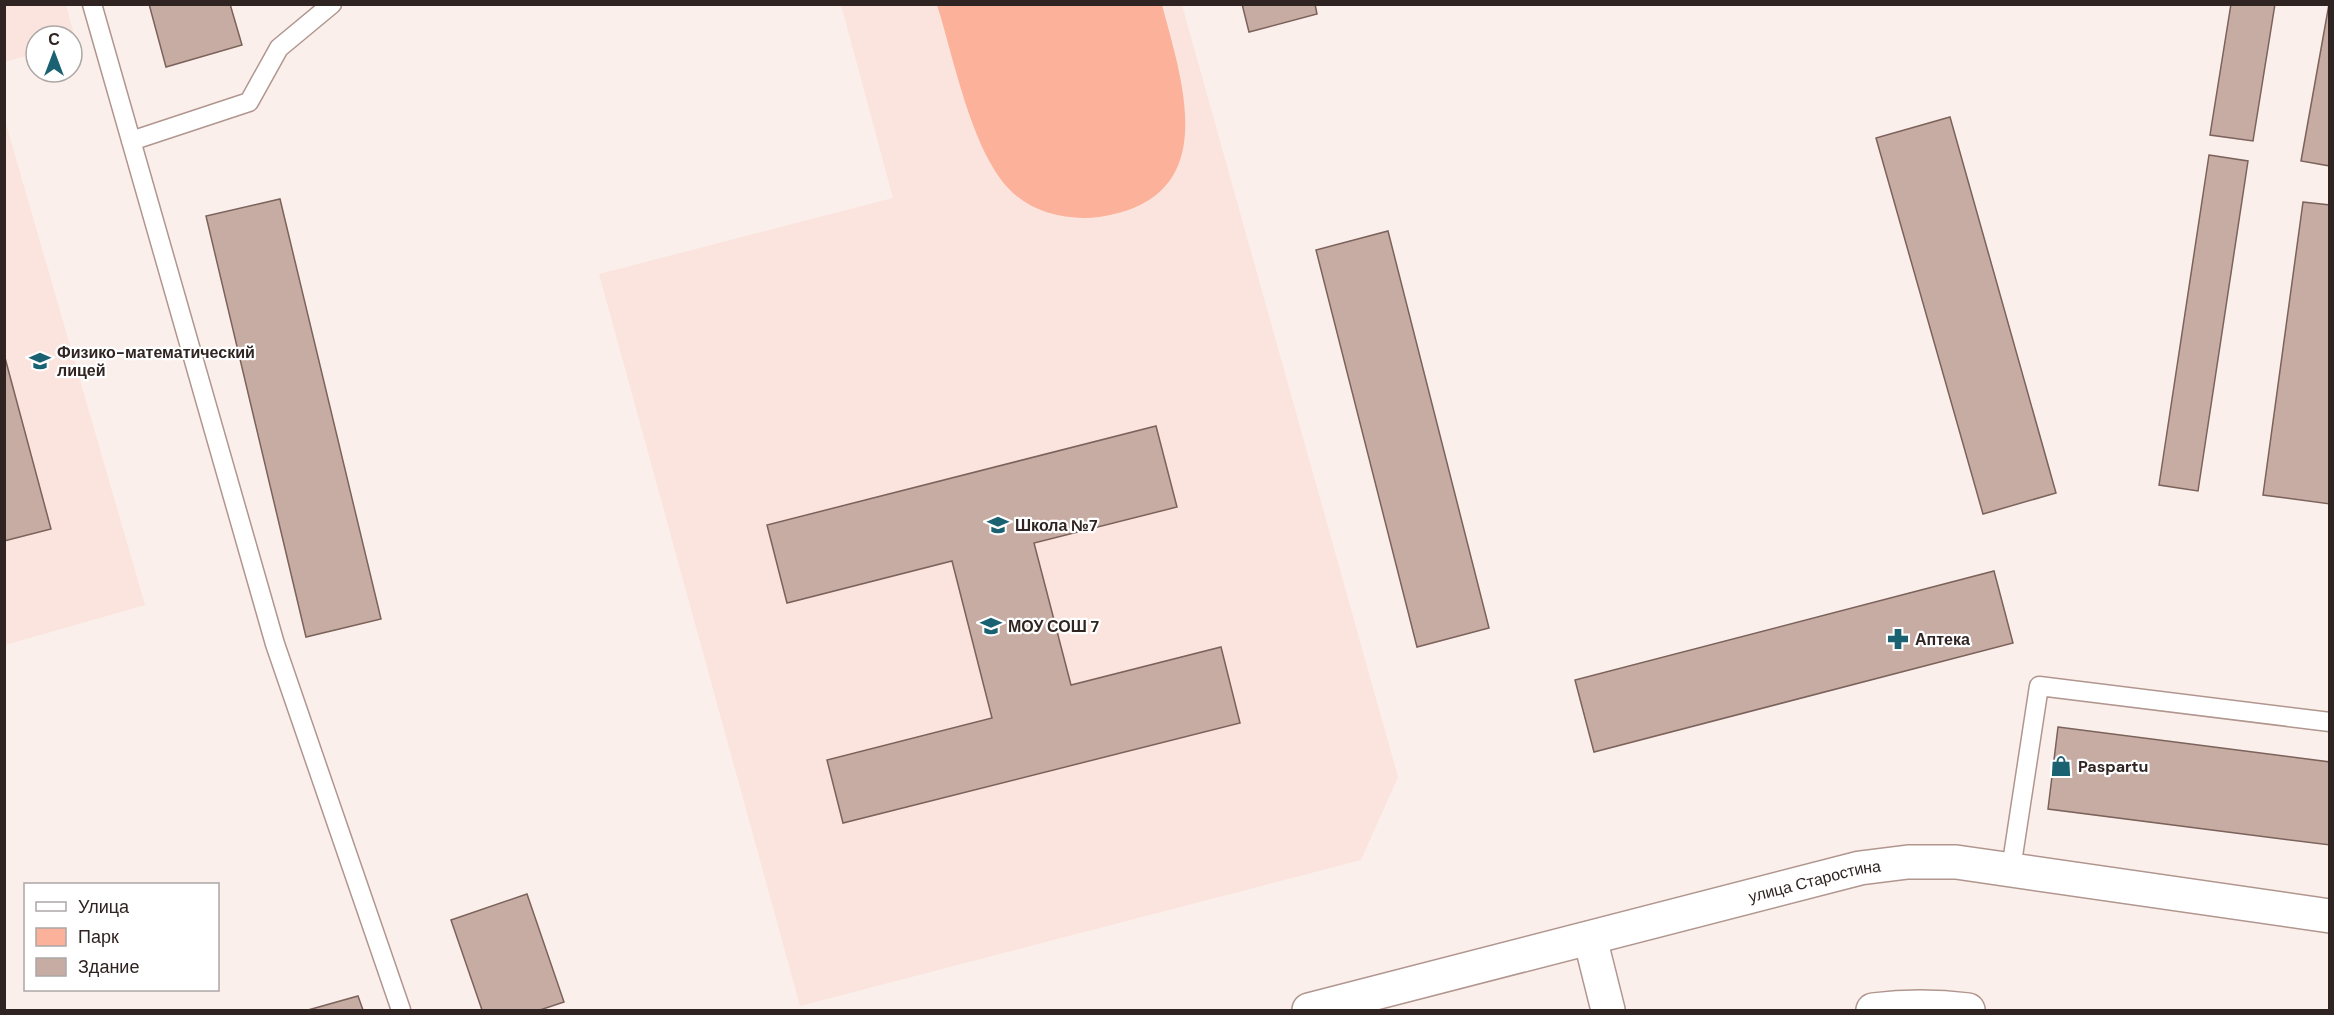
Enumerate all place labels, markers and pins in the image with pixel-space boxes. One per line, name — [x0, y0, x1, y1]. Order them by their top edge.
place label: Физико-математический лицей — [57, 342, 255, 381]
school or university icon: Физико-математический лицей — [28, 349, 52, 373]
school or university icon: Школа №7 — [986, 513, 1010, 537]
place label: Школа №7 — [1015, 515, 1098, 536]
school or university icon: МОУ СОШ 7 — [979, 614, 1003, 638]
place label: МОУ СОШ 7 — [1008, 616, 1100, 637]
pharmacy icon: Аптека — [1886, 627, 1910, 651]
place label: Аптека — [1915, 629, 1970, 650]
shop icon: Paspartu — [2049, 754, 2073, 778]
place label: Paspartu — [2078, 756, 2148, 777]

